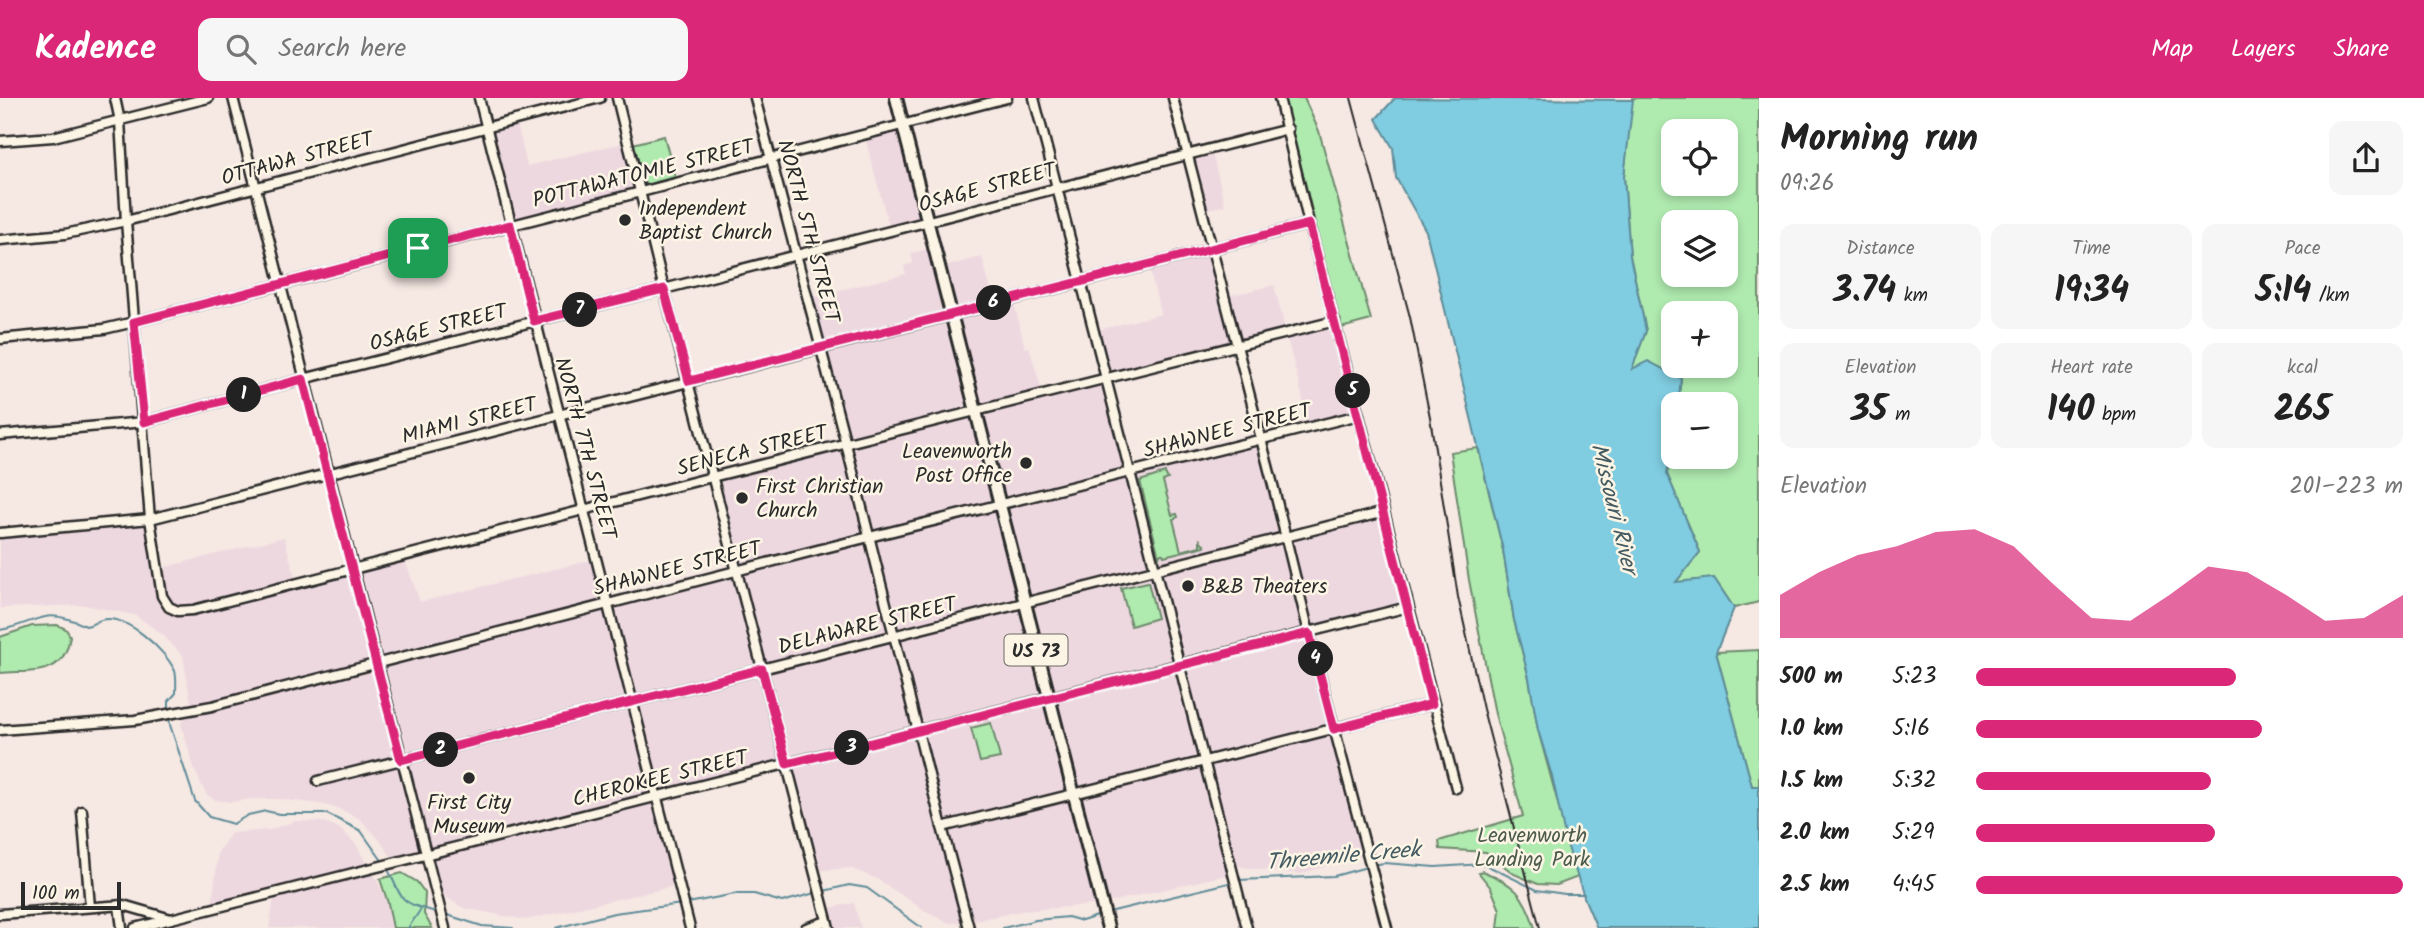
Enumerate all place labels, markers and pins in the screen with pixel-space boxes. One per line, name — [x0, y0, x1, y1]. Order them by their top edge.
place label: Independent Baptist Church — [639, 193, 772, 250]
marker: Independent Baptist Church — [617, 212, 633, 228]
pin — [388, 218, 448, 278]
pin: 6 — [976, 286, 1012, 320]
pin: 7 — [562, 292, 598, 328]
pin: 5 — [1336, 374, 1370, 408]
pin: 1 — [226, 378, 262, 412]
place label: Leavenworth Post Office — [902, 436, 1013, 493]
marker: Leavenworth Post Office — [1018, 455, 1034, 471]
place label: First Christian Church — [756, 471, 883, 528]
marker: First Christian Church — [734, 490, 750, 506]
place label: B&B Theaters — [1202, 571, 1327, 604]
marker: B&B Theaters — [1180, 578, 1196, 594]
pin: 4 — [1298, 642, 1334, 676]
pin: 3 — [834, 730, 870, 766]
pin: 2 — [424, 732, 458, 768]
marker: First City Museum — [461, 770, 477, 786]
place label: First City Museum — [427, 787, 511, 844]

